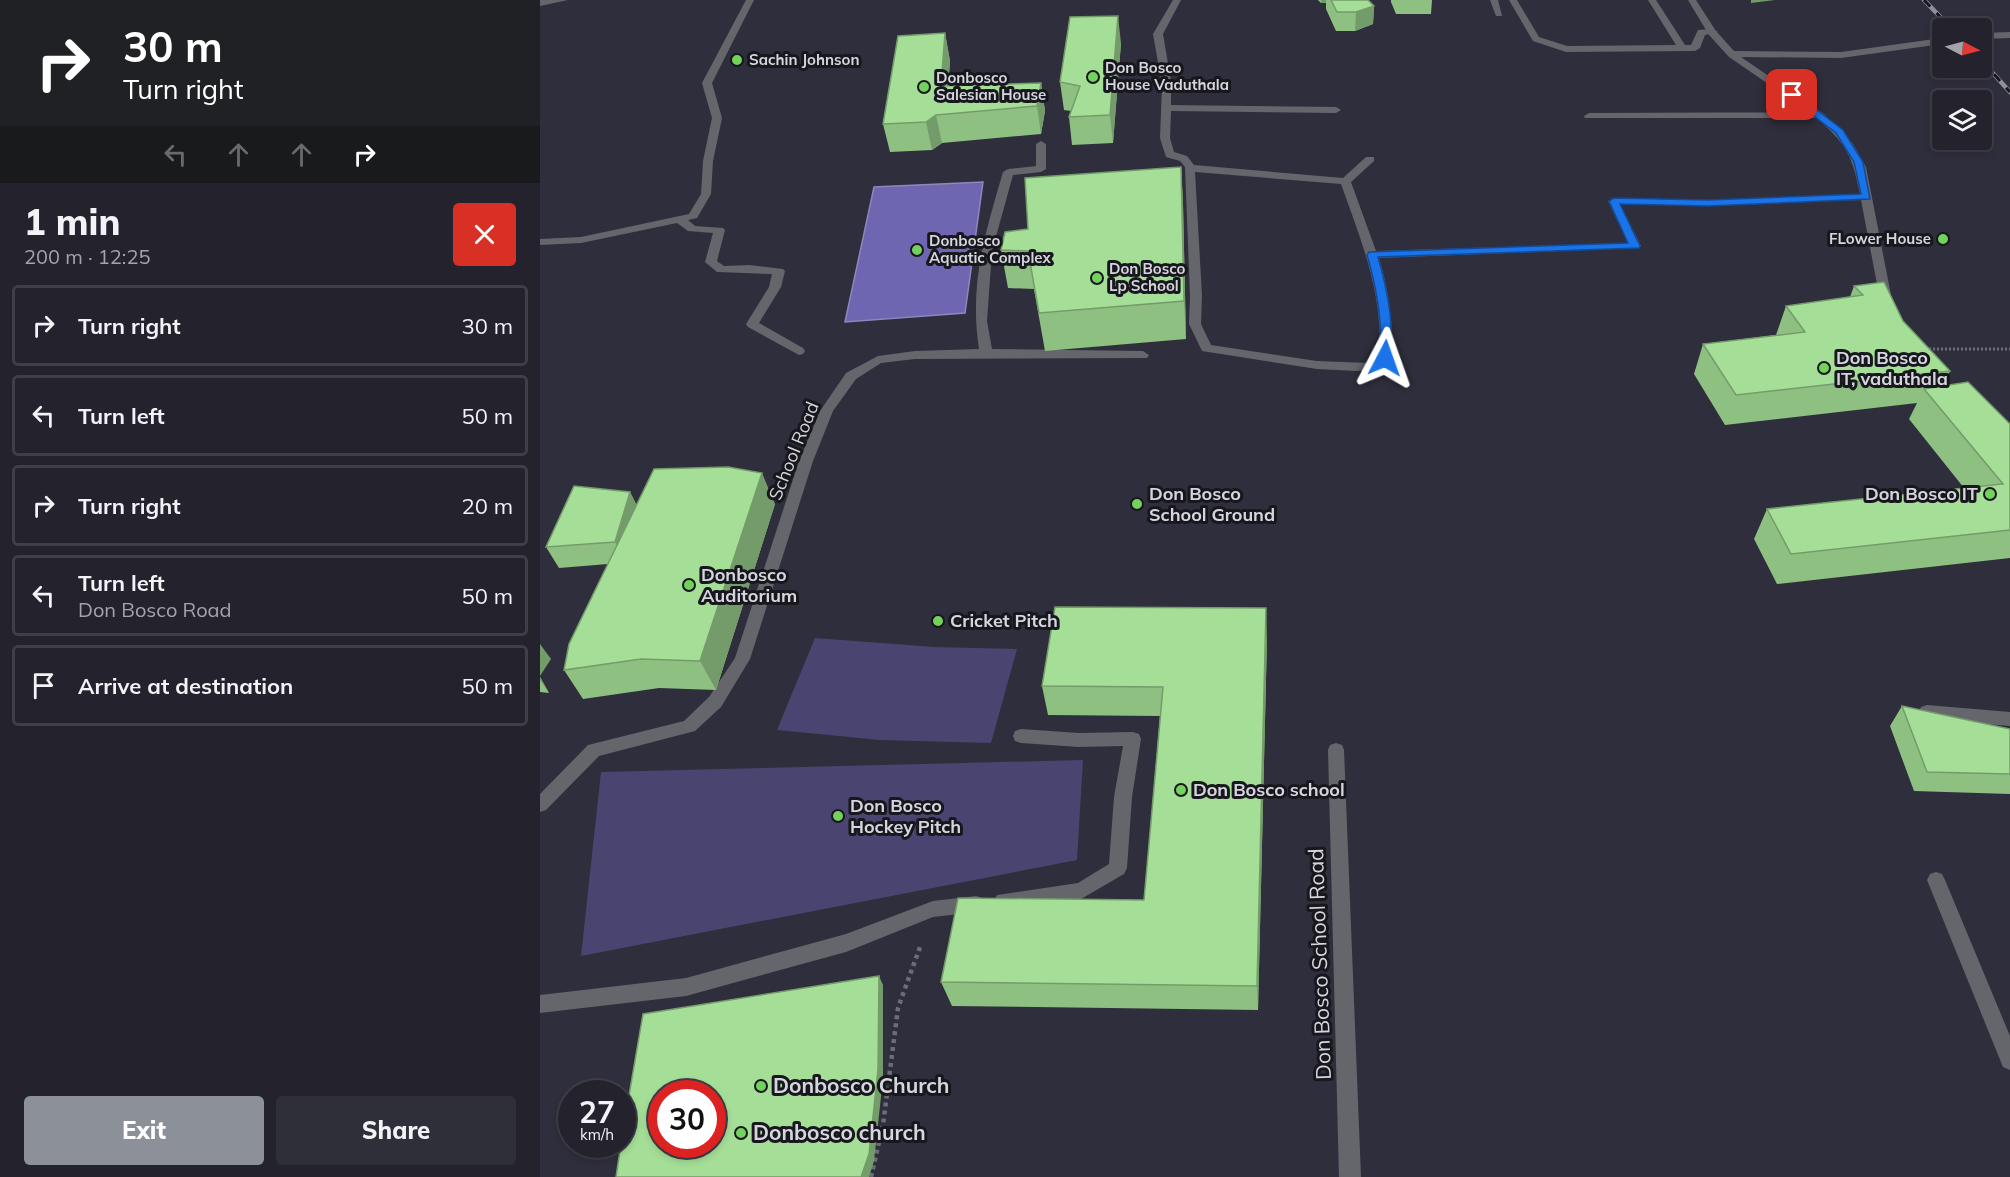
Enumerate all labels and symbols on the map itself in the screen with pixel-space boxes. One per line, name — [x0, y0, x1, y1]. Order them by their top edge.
north arrow — [1932, 18, 1992, 78]
place label: Sachin Johnson — [749, 50, 860, 69]
marker: Sachin Johnson — [730, 53, 744, 67]
place label: Don Bosco House Vaduthala — [1105, 58, 1229, 94]
place label: Donbosco Salesian House — [936, 68, 1046, 104]
pin — [1766, 69, 1817, 120]
marker: Don Bosco House Vaduthala — [1086, 70, 1100, 84]
marker: Donbosco Salesian House — [917, 80, 931, 94]
place label: FLower House — [1829, 229, 1931, 248]
place label: Donbosco Aquatic Complex — [929, 231, 1051, 267]
marker: FLower House — [1936, 232, 1950, 246]
marker: Donbosco Aquatic Complex — [910, 243, 924, 257]
place label: Don Bosco Lp School — [1109, 259, 1186, 295]
marker: Don Bosco Lp School — [1090, 271, 1104, 285]
position arrow — [1353, 326, 1417, 390]
place label: Don Bosco IT, vaduthala — [1836, 346, 1948, 390]
marker: Don Bosco IT, vaduthala — [1817, 361, 1831, 375]
street label: School Road — [763, 398, 824, 503]
place label: Don Bosco School Ground — [1149, 482, 1275, 526]
place label: Don Bosco IT — [1865, 482, 1978, 505]
marker: Don Bosco IT — [1983, 487, 1997, 501]
marker: Don Bosco School Ground — [1130, 497, 1144, 511]
place label: Donbosco Auditorium — [701, 563, 797, 607]
marker: Donbosco Auditorium — [682, 578, 696, 592]
place label: Cricket Pitch — [950, 609, 1058, 632]
marker: Cricket Pitch — [931, 614, 945, 628]
place label: Don Bosco school — [1193, 778, 1345, 801]
marker: Don Bosco school — [1174, 783, 1188, 797]
place label: Don Bosco Hockey Pitch — [850, 794, 961, 838]
marker: Don Bosco Hockey Pitch — [831, 809, 845, 823]
street label: Don Bosco School Road — [1302, 848, 1336, 1080]
place label: Donbosco Church — [773, 1072, 950, 1098]
marker: Donbosco Church — [754, 1079, 768, 1093]
speed limit sign: 30 — [648, 1080, 726, 1158]
place label: Donbosco church — [753, 1119, 926, 1145]
marker: Donbosco church — [734, 1126, 748, 1140]

